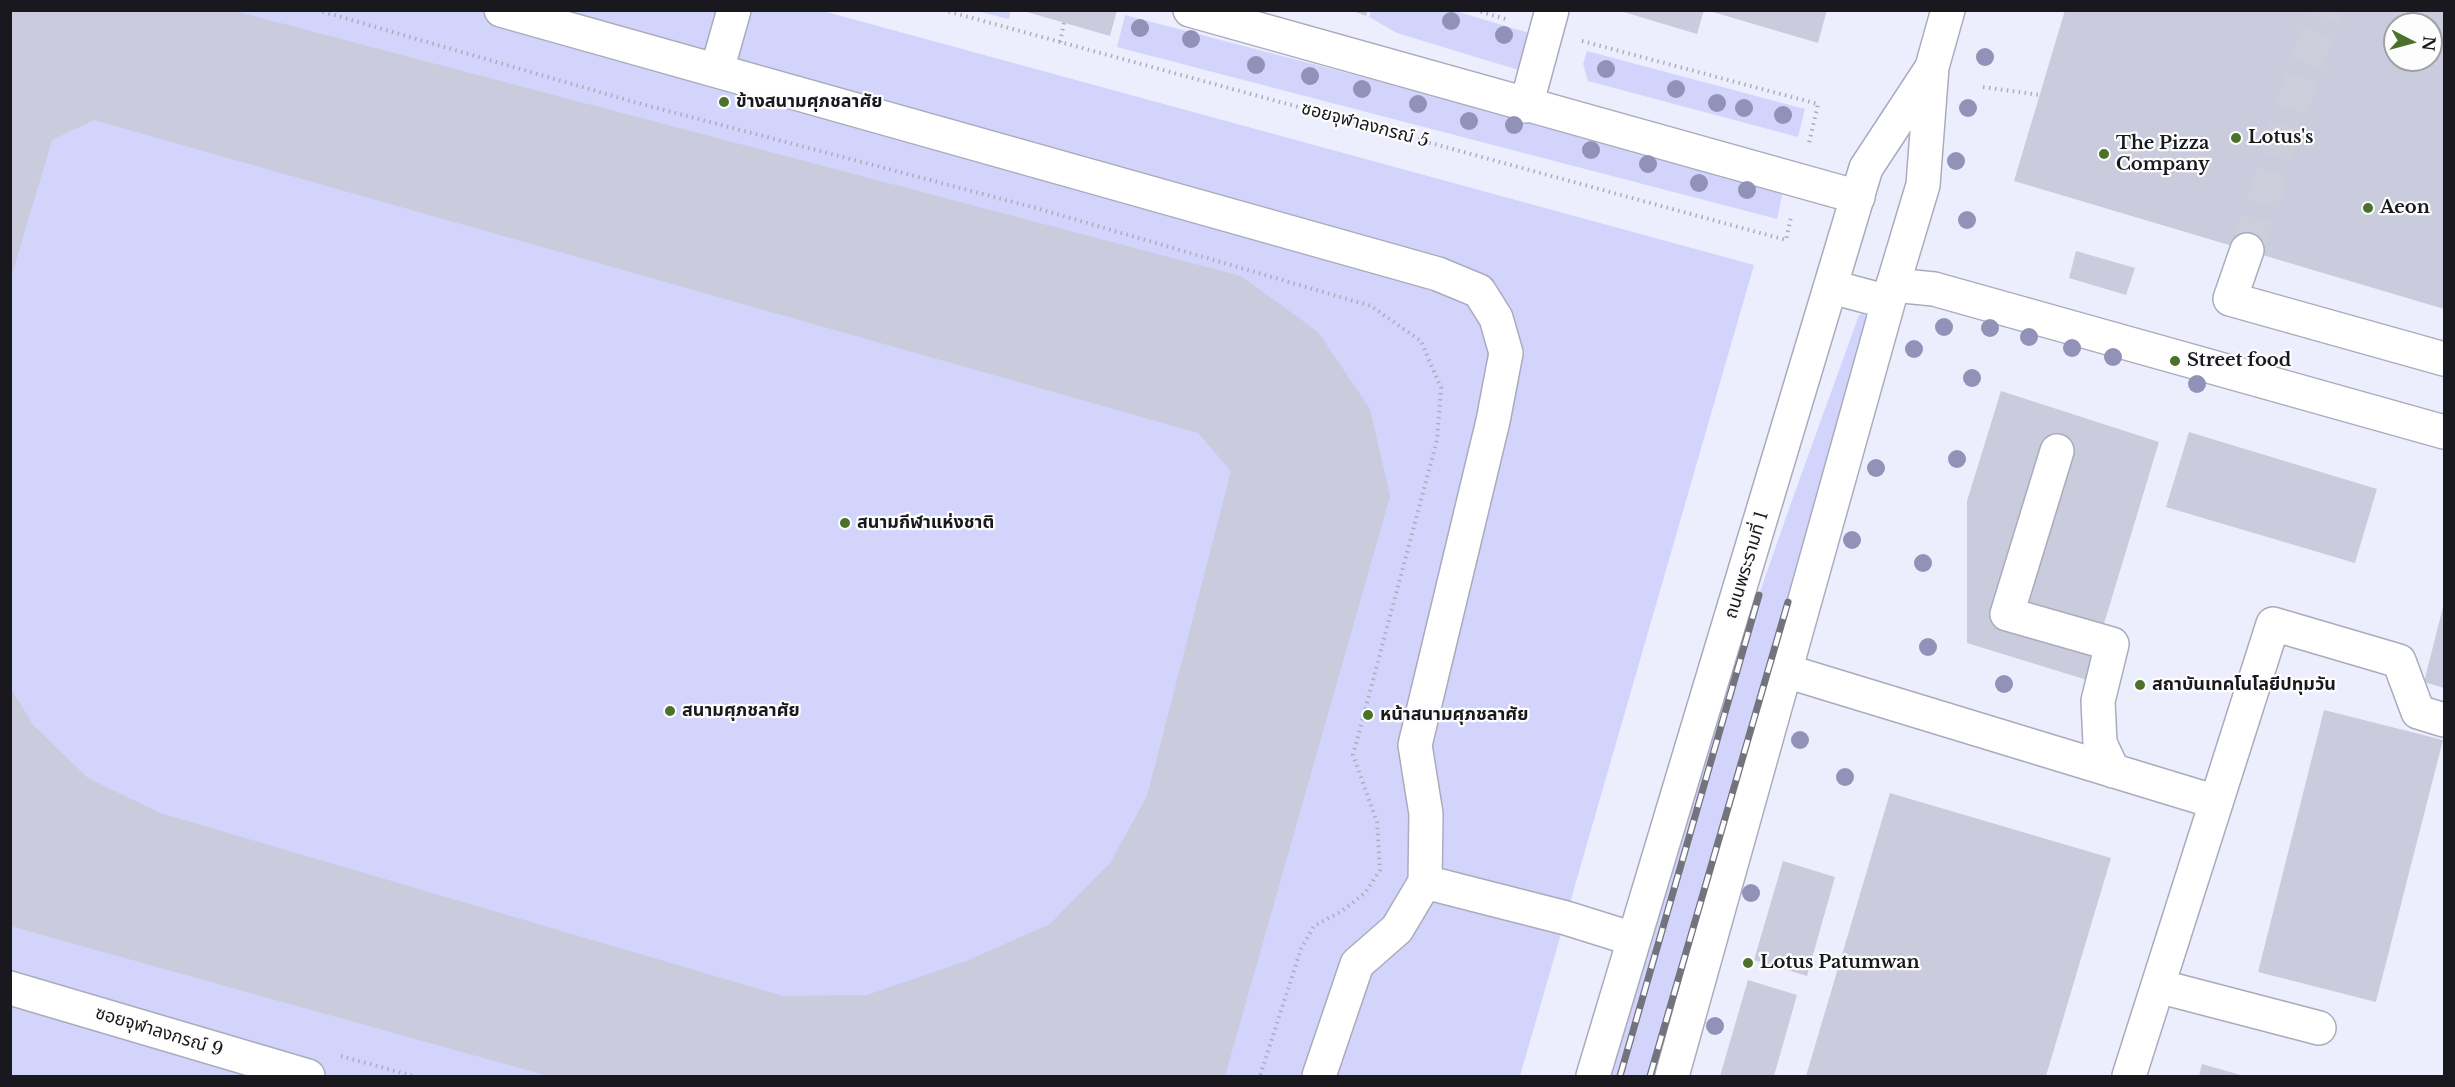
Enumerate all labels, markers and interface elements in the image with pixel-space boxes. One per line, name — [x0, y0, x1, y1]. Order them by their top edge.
north arrow — [2383, 12, 2443, 72]
text: N — [2418, 35, 2440, 52]
place label: ข้างสนามศุภชลาศัย — [736, 91, 882, 113]
marker: ข้างสนามศุภชลาศัย — [717, 95, 731, 109]
street label: ซอยจุฬาลงกรณ์ 5 — [1299, 98, 1431, 152]
place label: Lotus's — [2248, 127, 2313, 149]
marker: Lotus's — [2229, 131, 2243, 145]
place label: The Pizza Company — [2116, 133, 2210, 176]
marker: The Pizza Company — [2097, 147, 2111, 161]
place label: Aeon — [2380, 197, 2430, 219]
marker: Aeon — [2361, 201, 2375, 215]
place label: Street food — [2187, 350, 2291, 372]
marker: Street food — [2168, 354, 2182, 368]
street label: ถนนพระรามที่ 1 — [1720, 508, 1774, 622]
place label: สนามกีฬาแห่งชาติ — [857, 512, 994, 534]
marker: สนามกีฬาแห่งชาติ — [838, 516, 852, 530]
place label: สถาบันเทคโนโลยีปทุมวัน — [2152, 674, 2336, 696]
marker: สถาบันเทคโนโลยีปทุมวัน — [2133, 678, 2147, 692]
place label: สนามศุภชลาศัย — [682, 700, 800, 722]
marker: สนามศุภชลาศัย — [663, 704, 677, 718]
place label: หน้าสนามศุภชลาศัย — [1380, 704, 1528, 726]
marker: หน้าสนามศุภชลาศัย — [1361, 708, 1375, 722]
place label: Lotus Patumwan — [1760, 952, 1920, 974]
marker: Lotus Patumwan — [1741, 956, 1755, 970]
street label: ซอยจุฬาลงกรณ์ 9 — [92, 1002, 226, 1062]

